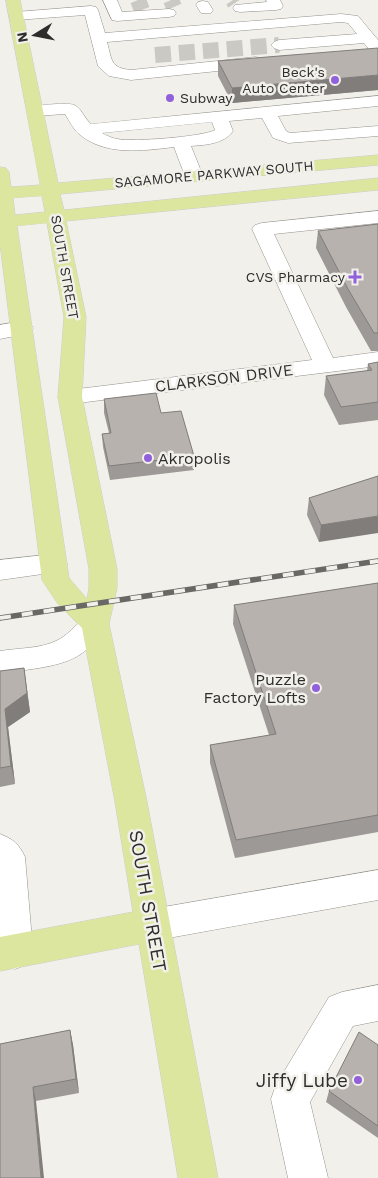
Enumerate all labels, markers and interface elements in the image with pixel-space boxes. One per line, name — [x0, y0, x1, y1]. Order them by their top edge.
north arrow — [10, 10, 60, 60]
text: N — [13, 31, 31, 44]
place label: Beck's Auto Center — [242, 64, 325, 96]
marker: Beck's Auto Center — [329, 74, 341, 86]
place label: Subway — [180, 90, 233, 106]
marker: Subway — [164, 92, 176, 104]
street label: SAGAMORE PARKWAY SOUTH — [114, 157, 314, 191]
street label: SOUTH STREET — [48, 214, 82, 321]
place label: CVS Pharmacy — [246, 269, 346, 285]
marker: CVS Pharmacy — [349, 271, 361, 283]
street label: CLARKSON DRIVE — [154, 360, 294, 396]
place label: Akropolis — [158, 449, 231, 468]
marker: Akropolis — [142, 452, 154, 464]
place label: Puzzle Factory Lofts — [203, 670, 306, 707]
marker: Puzzle Factory Lofts — [310, 682, 322, 694]
street label: SOUTH STREET — [124, 828, 172, 974]
place label: Jiffy Lube — [256, 1069, 348, 1092]
marker: Jiffy Lube — [352, 1074, 364, 1086]

